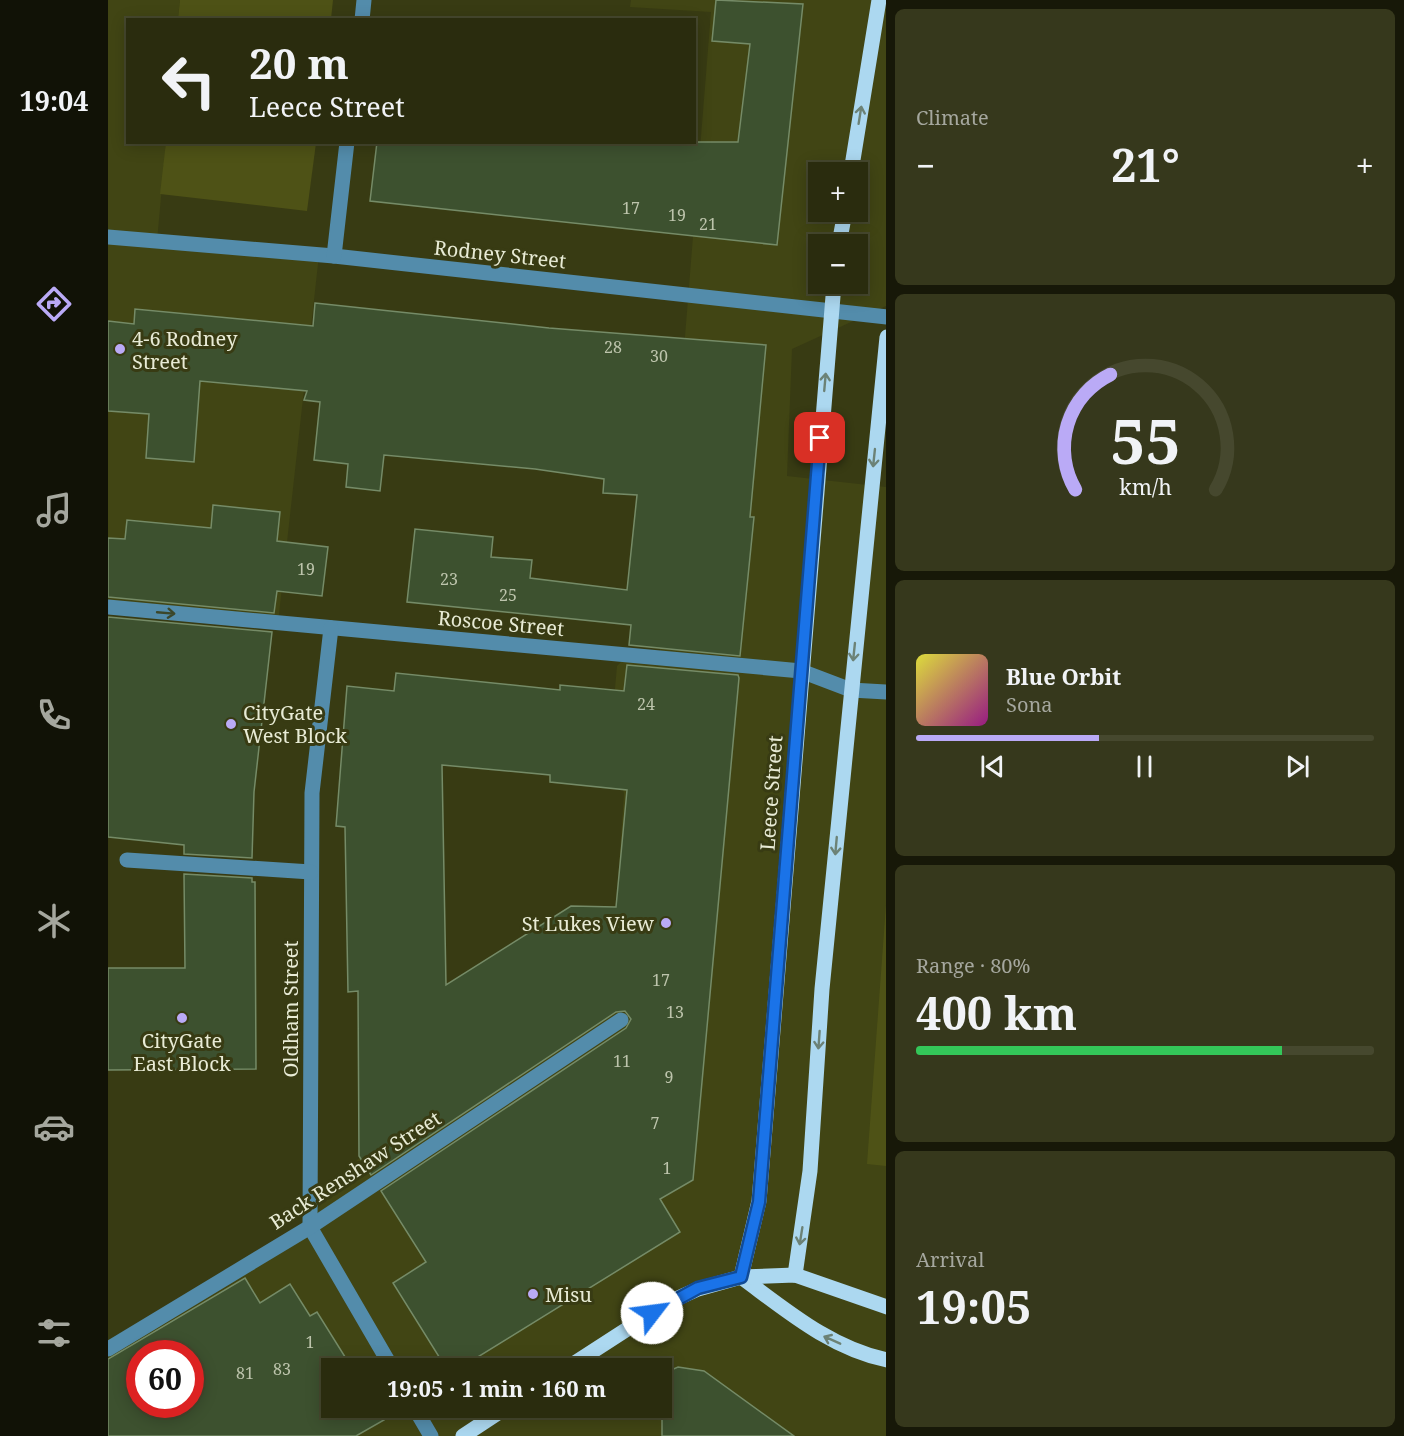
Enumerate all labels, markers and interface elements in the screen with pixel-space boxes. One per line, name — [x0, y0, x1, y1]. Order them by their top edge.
text: 20 m — [249, 34, 349, 91]
icon: left — [150, 42, 228, 120]
text: 19:04 — [19, 82, 89, 119]
text: Leece Street — [249, 88, 405, 125]
text: Climate — [916, 104, 989, 131]
one-way arrow — [855, 105, 866, 125]
text: 21° — [1111, 134, 1180, 195]
text: − — [916, 143, 935, 188]
text: + — [1356, 143, 1374, 188]
map controls — [808, 162, 868, 294]
button: + — [808, 162, 868, 222]
house number: 17 — [622, 197, 640, 219]
house number: 19 — [668, 204, 686, 226]
house number: 21 — [699, 213, 717, 235]
street label: Rodney Street — [433, 234, 567, 274]
button: − — [808, 234, 868, 294]
icon: directions — [33, 283, 75, 325]
place label: 4-6 Rodney Street — [132, 325, 238, 375]
house number: 28 — [604, 336, 622, 358]
marker: 4-6 Rodney Street — [113, 342, 127, 356]
house number: 30 — [650, 345, 668, 367]
one-way arrow — [820, 373, 831, 393]
text: 55 — [1110, 397, 1180, 482]
pin — [794, 412, 845, 463]
icon: arrive — [803, 421, 836, 454]
one-way arrow — [868, 447, 879, 467]
text: km/h — [1119, 472, 1172, 501]
icon: music — [33, 489, 75, 531]
house number: 19 — [297, 558, 315, 580]
house number: 23 — [440, 568, 458, 590]
house number: 25 — [499, 584, 517, 606]
street label: Roscoe Street — [437, 604, 565, 642]
one-way arrow — [156, 608, 176, 619]
one-way arrow — [848, 641, 859, 661]
text: Blue Orbit — [1006, 661, 1121, 691]
text: Sona — [1006, 691, 1053, 718]
house number: 24 — [637, 693, 655, 715]
icon: phone — [33, 694, 75, 736]
place label: CityGate West Block — [243, 699, 347, 749]
marker: CityGate West Block — [224, 717, 238, 731]
street label: Leece Street — [754, 735, 788, 851]
icon: previous — [976, 750, 1009, 783]
icon: pause — [1128, 750, 1161, 783]
icon: next — [1281, 750, 1314, 783]
one-way arrow — [830, 835, 841, 855]
icon: climate — [33, 900, 75, 942]
place label: St Lukes View — [522, 910, 655, 937]
marker: St Lukes View — [659, 916, 673, 930]
street label: Oldham Street — [277, 940, 304, 1078]
text: Range · 80% — [916, 952, 1030, 979]
house number: 17 — [652, 969, 670, 991]
text: 400 km — [916, 982, 1077, 1043]
house number: 13 — [666, 1001, 684, 1023]
marker: CityGate East Block — [175, 1011, 189, 1025]
place label: CityGate East Block — [133, 1027, 231, 1077]
one-way arrow — [813, 1030, 824, 1049]
house number: 11 — [613, 1050, 631, 1072]
house number: 9 — [665, 1066, 673, 1088]
street label: Back Renshaw Street — [264, 1104, 446, 1236]
icon: car — [33, 1106, 75, 1148]
house number: 7 — [651, 1112, 660, 1134]
house number: 1 — [663, 1157, 671, 1179]
one-way arrow — [796, 1225, 807, 1245]
text: Arrival — [916, 1246, 984, 1273]
text: 19:05 — [916, 1276, 1031, 1337]
place label: Misu — [545, 1281, 592, 1308]
position arrow — [620, 1281, 684, 1345]
marker: Misu — [526, 1287, 540, 1301]
icon: filters — [33, 1312, 75, 1354]
house number: 1 — [306, 1331, 314, 1353]
one-way arrow — [823, 1334, 842, 1345]
speed limit sign: 60 — [126, 1340, 204, 1418]
house number: 83 — [273, 1358, 291, 1380]
house number: 81 — [236, 1362, 254, 1384]
text: 19:05 · 1 min · 160 m — [387, 1373, 606, 1403]

